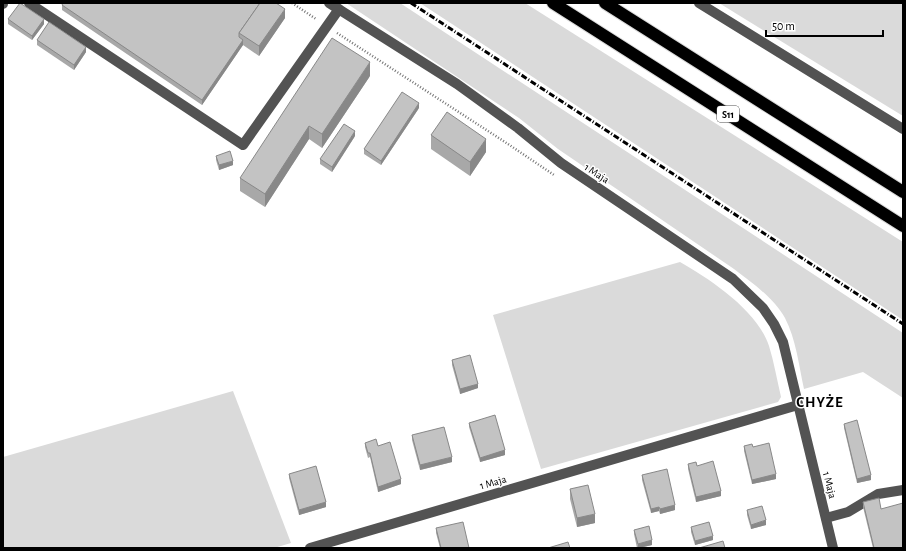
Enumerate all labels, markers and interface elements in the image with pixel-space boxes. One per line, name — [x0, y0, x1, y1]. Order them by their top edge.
scale bar — [766, 12, 883, 38]
text: 50 m — [772, 20, 795, 32]
road number: S11 — [717, 106, 739, 122]
street label: 1 Maja — [582, 161, 611, 185]
district label: CHYŻE — [796, 394, 844, 410]
street label: 1 Maja — [821, 471, 838, 500]
street label: 1 Maja — [479, 473, 508, 492]

